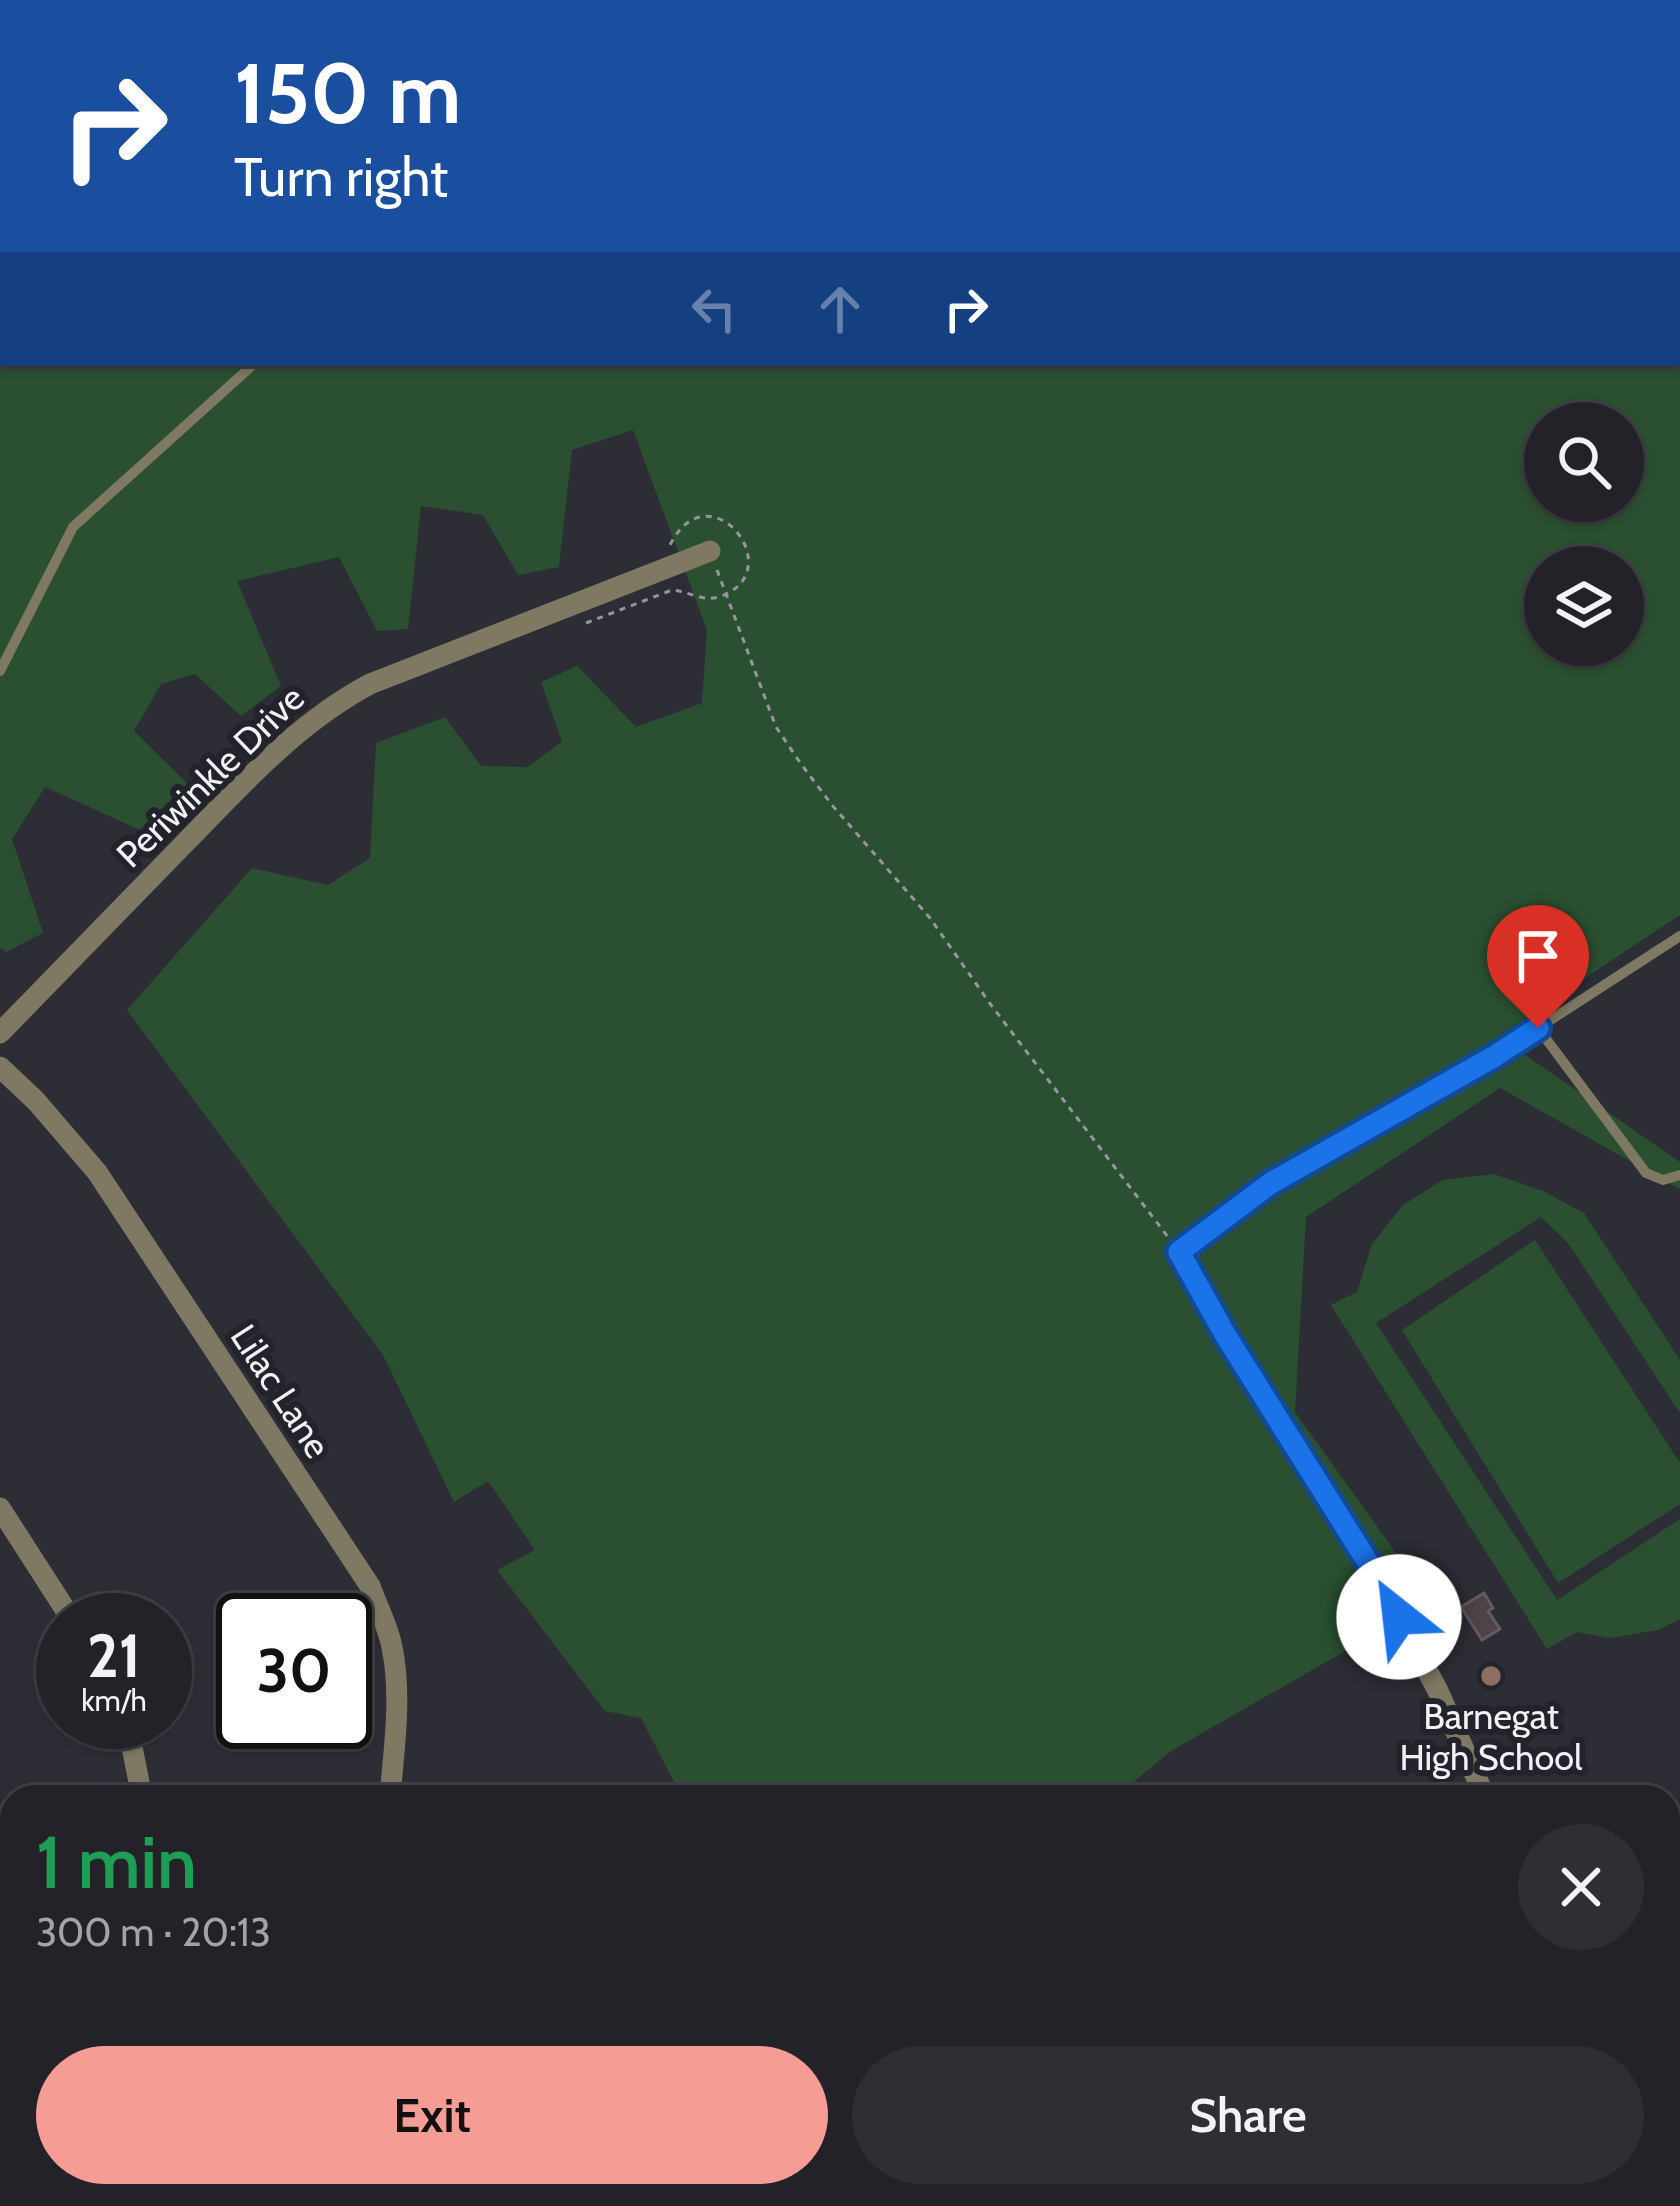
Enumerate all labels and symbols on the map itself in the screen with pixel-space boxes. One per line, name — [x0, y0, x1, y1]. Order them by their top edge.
street label: Periwinkle Drive — [107, 676, 313, 876]
pin — [1487, 905, 1589, 1028]
street label: Lilac Lane — [222, 1316, 340, 1466]
position arrow — [1336, 1554, 1462, 1680]
speed limit sign: 30 — [216, 1593, 372, 1749]
marker: Barnegat High School — [1478, 1663, 1504, 1689]
place label: Barnegat High School — [1399, 1694, 1583, 1779]

